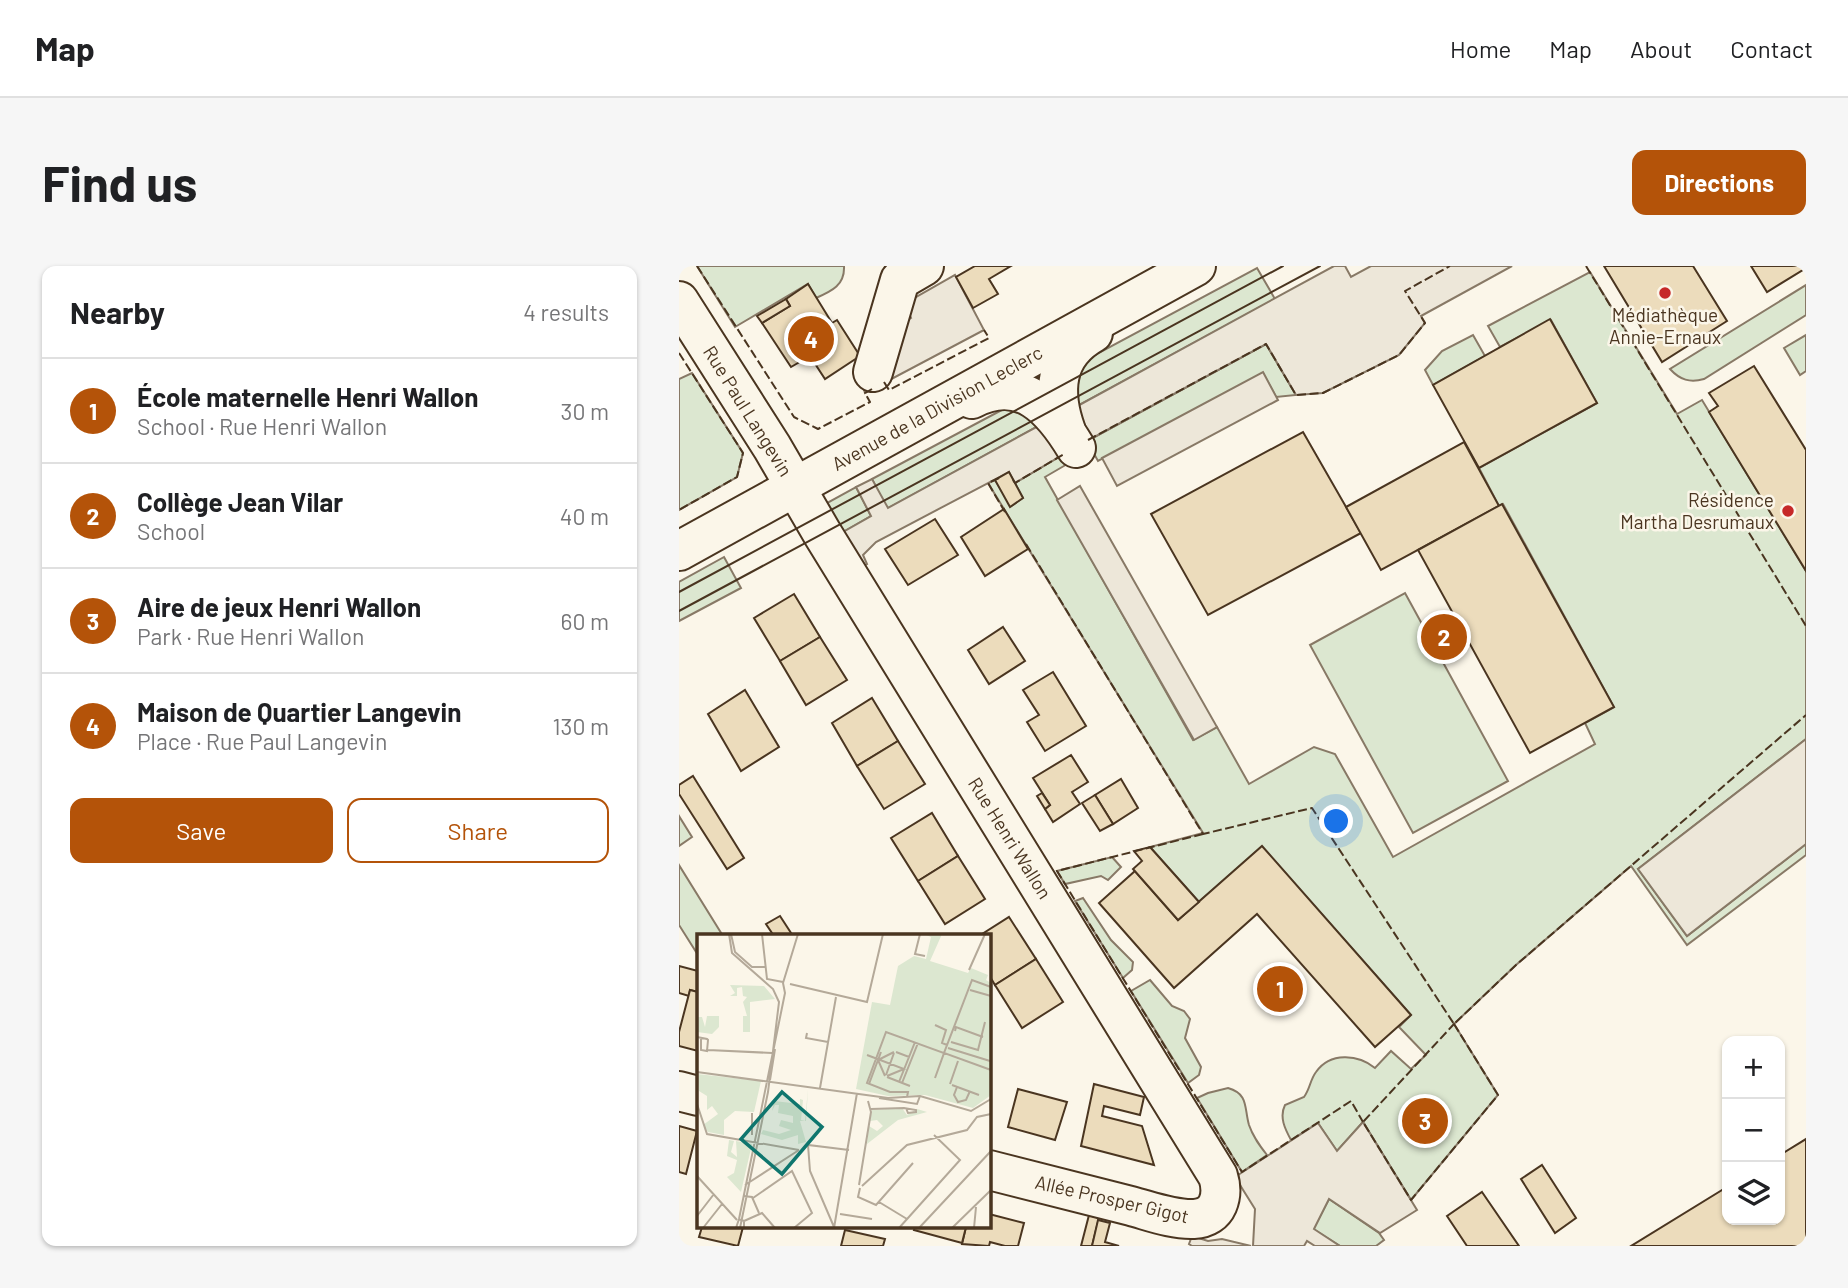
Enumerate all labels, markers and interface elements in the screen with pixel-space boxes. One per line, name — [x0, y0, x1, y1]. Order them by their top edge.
text: Map — [35, 28, 95, 68]
text: Home — [1450, 34, 1511, 63]
text: Map — [1549, 34, 1592, 63]
text: About — [1630, 34, 1692, 63]
text: Contact — [1730, 34, 1813, 63]
button: Directions — [1632, 150, 1806, 215]
text: Find us — [42, 153, 197, 212]
marker: Médiathèque Annie-Ernaux — [1657, 285, 1673, 301]
text: Nearby — [70, 294, 165, 330]
text: 4 results — [523, 298, 609, 326]
place label: Médiathèque Annie-Ernaux — [1609, 303, 1721, 348]
pin: 4 — [788, 313, 834, 365]
street label: Avenue de la Division Leclerc — [827, 340, 1046, 475]
street label: Rue Paul Langevin — [699, 341, 798, 480]
text: École maternelle Henri Wallon — [137, 381, 479, 412]
text: 1 — [89, 397, 97, 425]
text: 30 m — [561, 397, 609, 425]
text: School · Rue Henri Wallon — [137, 412, 387, 440]
text: Collège Jean Vilar — [137, 486, 343, 517]
place label: Résidence Martha Desrumaux — [1620, 488, 1774, 533]
text: 2 — [87, 502, 99, 530]
text: 40 m — [560, 502, 609, 530]
marker: Résidence Martha Desrumaux — [1780, 503, 1796, 519]
text: School — [137, 517, 205, 545]
text: Aire de jeux Henri Wallon — [137, 591, 421, 622]
text: 3 — [87, 607, 99, 635]
text: 60 m — [561, 607, 609, 635]
pin: 2 — [1421, 611, 1467, 663]
text: Park · Rue Henri Wallon — [137, 622, 364, 650]
text: Maison de Quartier Langevin — [137, 696, 461, 727]
text: 4 — [86, 712, 100, 740]
text: 130 m — [552, 712, 609, 740]
text: Place · Rue Paul Langevin — [137, 727, 387, 755]
street label: Rue Henri Wallon — [964, 773, 1057, 903]
button: Save — [70, 798, 333, 863]
button: Share — [347, 798, 609, 863]
your location — [1319, 804, 1353, 838]
inset map — [697, 934, 991, 1228]
pin: 1 — [1257, 963, 1303, 1015]
map controls — [1722, 1036, 1785, 1225]
button: + — [1722, 1036, 1785, 1099]
pin: 3 — [1402, 1095, 1448, 1147]
button: − — [1722, 1099, 1785, 1162]
button: layers — [1722, 1162, 1785, 1225]
street label: Allée Prosper Gigot — [1033, 1170, 1191, 1227]

